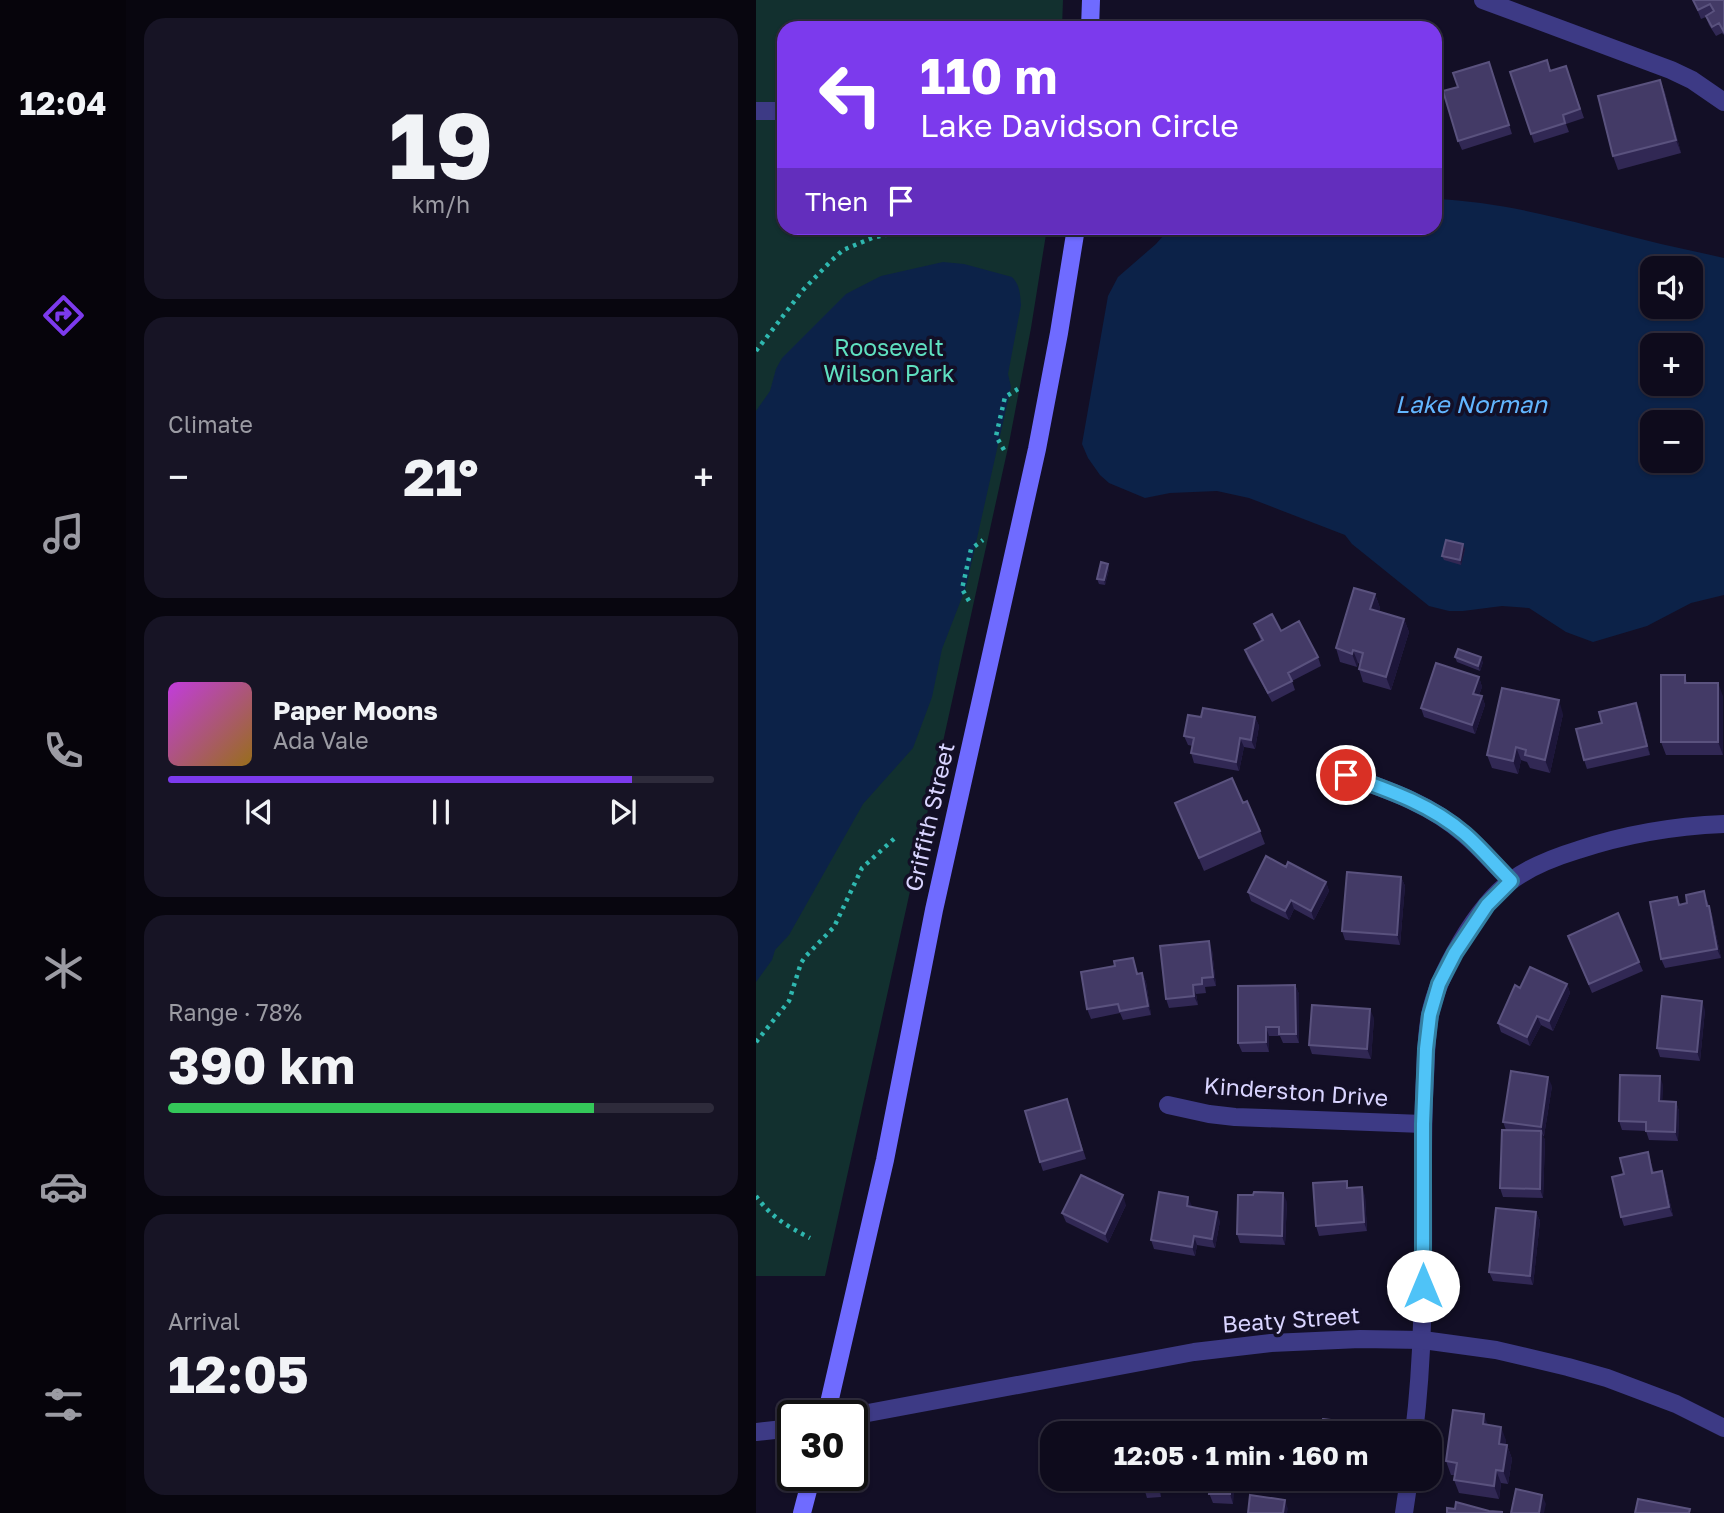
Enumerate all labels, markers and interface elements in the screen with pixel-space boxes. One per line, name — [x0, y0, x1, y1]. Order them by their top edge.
text: 110 m — [920, 46, 1057, 105]
icon: left — [805, 49, 896, 140]
text: 12:04 — [19, 84, 107, 122]
text: 19 — [389, 90, 493, 199]
text: Lake Davidson Circle — [920, 106, 1239, 144]
icon: arrive — [882, 182, 920, 220]
text: Then — [805, 186, 868, 217]
text: km/h — [412, 190, 470, 218]
map controls — [1640, 256, 1703, 473]
button: sound — [1640, 256, 1703, 319]
icon: directions — [39, 291, 88, 340]
park label: Roosevelt Wilson Park — [823, 333, 955, 387]
button: + — [1640, 333, 1703, 396]
water label: Lake Norman — [1395, 389, 1548, 418]
text: Climate — [168, 410, 253, 438]
button: − — [1640, 410, 1703, 473]
text: 21° — [403, 445, 479, 507]
text: − — [168, 454, 189, 499]
text: + — [693, 454, 714, 499]
icon: music — [39, 509, 88, 558]
text: Paper Moons — [273, 695, 438, 726]
icon: phone — [39, 726, 88, 775]
text: Ada Vale — [273, 726, 369, 754]
street label: Griffith Street — [898, 740, 960, 894]
pin — [1316, 745, 1376, 805]
icon: arrive — [1327, 756, 1365, 794]
icon: previous — [240, 793, 278, 831]
icon: pause — [422, 793, 460, 831]
icon: next — [604, 793, 642, 831]
icon: climate — [39, 944, 88, 993]
text: Range · 78% — [168, 998, 302, 1026]
text: 390 km — [168, 1033, 355, 1095]
street label: Kinderston Drive — [1203, 1071, 1389, 1111]
icon: car — [39, 1162, 88, 1211]
position arrow — [1386, 1249, 1460, 1323]
street label: Beaty Street — [1221, 1300, 1361, 1338]
text: Arrival — [168, 1307, 240, 1335]
text: 12:05 — [168, 1342, 309, 1404]
icon: filters — [39, 1380, 88, 1429]
speed limit sign: 30 — [777, 1400, 868, 1491]
text: 12:05 · 1 min · 160 m — [1114, 1440, 1368, 1471]

